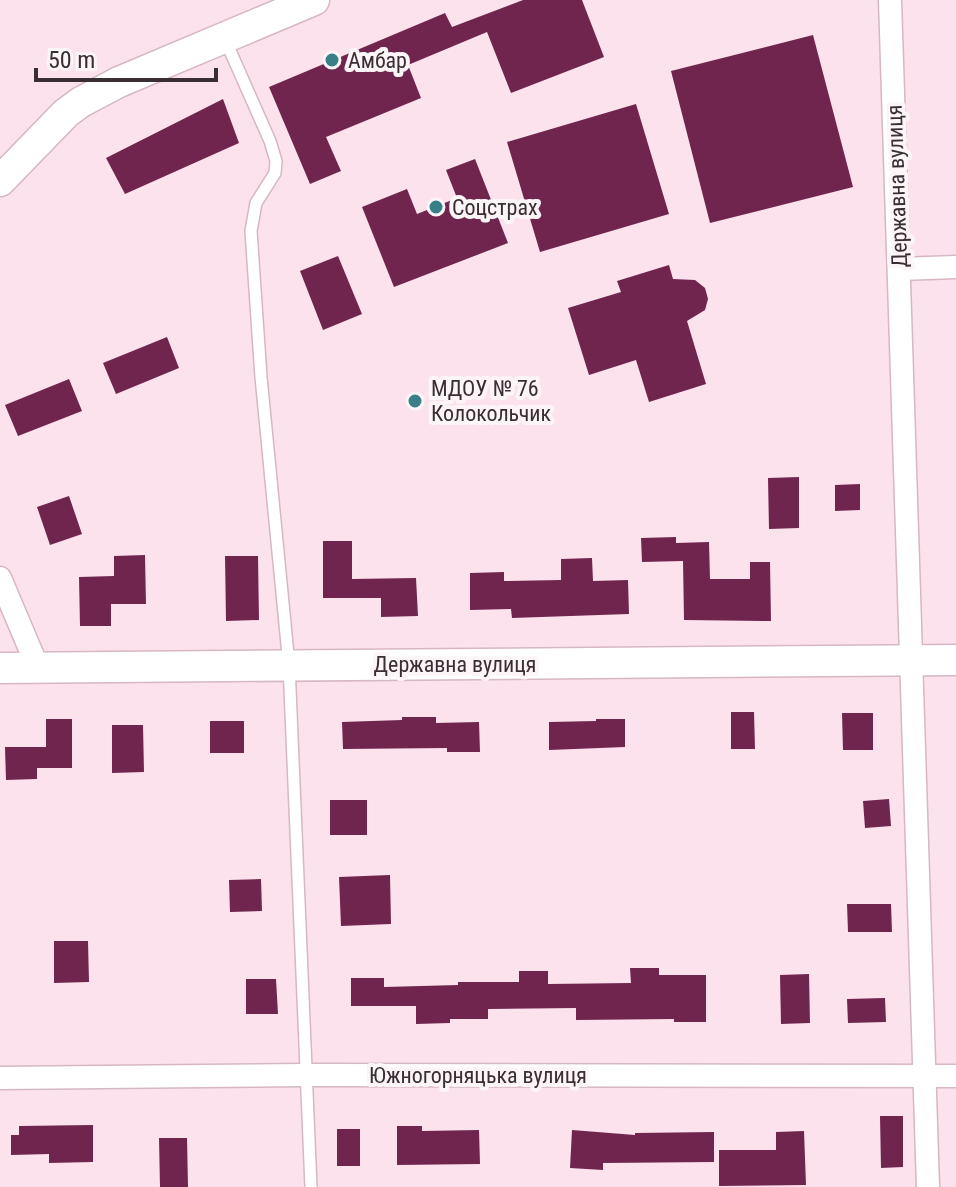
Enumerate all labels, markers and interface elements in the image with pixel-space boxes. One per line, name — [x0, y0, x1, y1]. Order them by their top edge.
scale bar — [36, 32, 216, 82]
text: 50 m — [48, 46, 95, 74]
place label: Амбар — [348, 48, 407, 73]
marker: Амбар — [323, 51, 341, 69]
street label: Державна вулиця — [882, 104, 912, 268]
place label: Соцстрах — [452, 195, 538, 220]
marker: Соцстрах — [427, 198, 445, 216]
place label: МДОУ № 76 Колокольчик — [431, 376, 551, 426]
marker: МДОУ № 76 Колокольчик — [406, 392, 424, 410]
street label: Державна вулиця — [374, 652, 536, 677]
street label: Южногорняцька вулиця — [369, 1063, 587, 1088]

